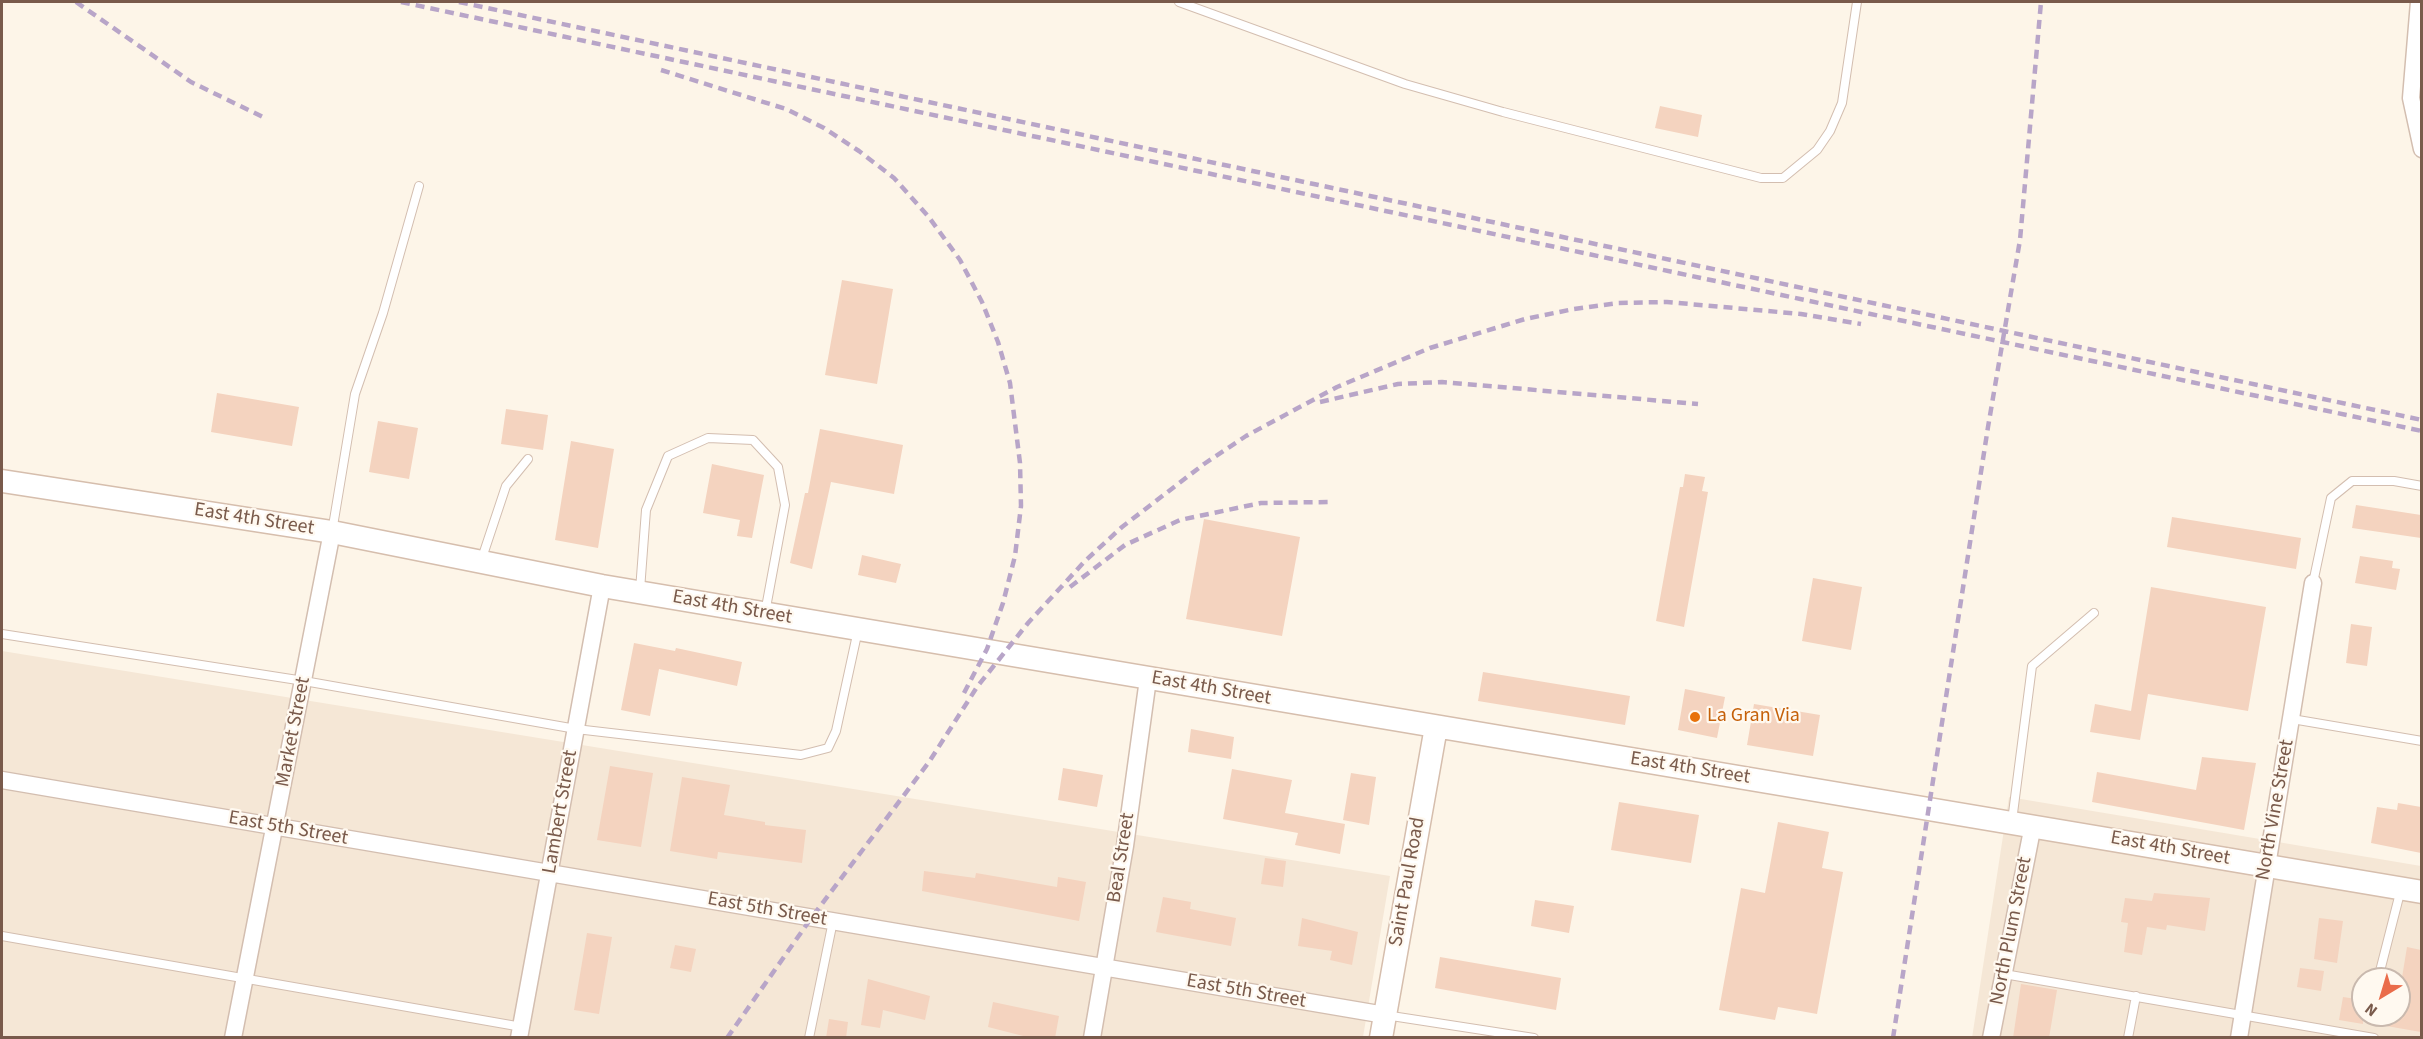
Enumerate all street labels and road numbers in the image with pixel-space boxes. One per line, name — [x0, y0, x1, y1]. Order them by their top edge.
street label: East 4th Street — [192, 499, 316, 541]
street label: East 4th Street — [670, 586, 794, 630]
street label: East 4th Street — [1149, 667, 1273, 711]
street label: Market Street — [272, 675, 316, 789]
street label: North Vine Street — [2252, 738, 2300, 882]
street label: Lambert Street — [538, 748, 584, 876]
street label: East 4th Street — [1628, 748, 1752, 790]
street label: East 5th Street — [226, 807, 350, 851]
street label: Beal Street — [1103, 811, 1141, 905]
street label: Saint Paul Road — [1385, 815, 1431, 949]
street label: East 4th Street — [2108, 827, 2232, 871]
street label: North Plum Street — [1986, 855, 2038, 1007]
street label: East 5th Street — [705, 888, 829, 932]
street label: East 5th Street — [1184, 970, 1308, 1014]

